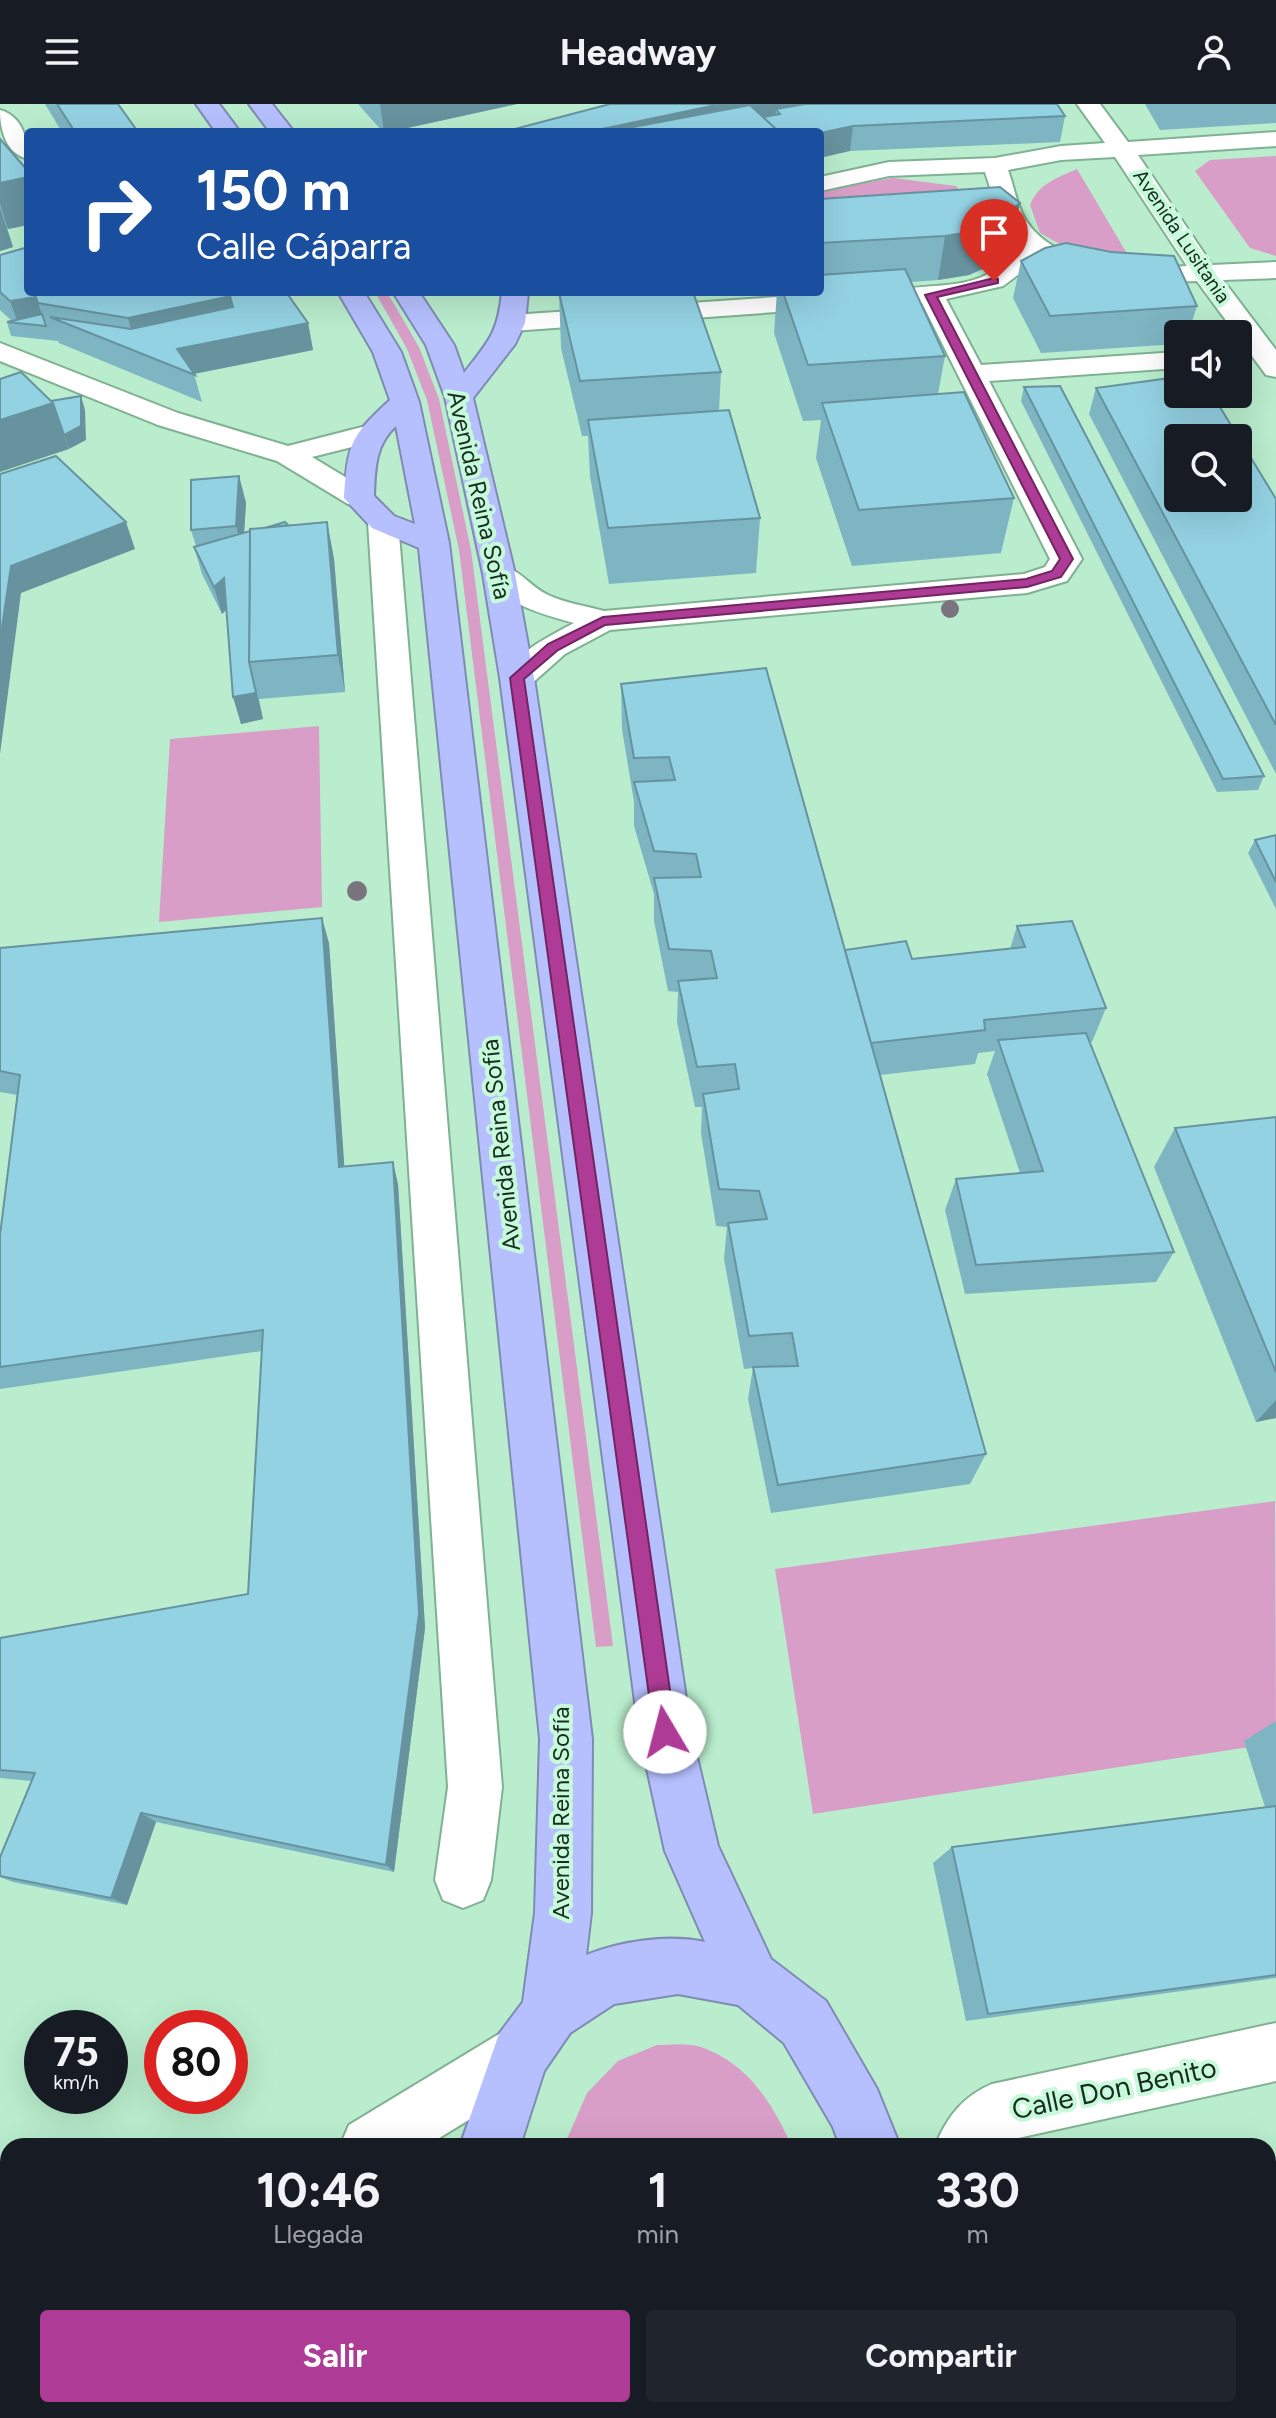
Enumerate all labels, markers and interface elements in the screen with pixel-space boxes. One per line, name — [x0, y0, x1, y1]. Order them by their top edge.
icon: menu — [40, 30, 84, 74]
icon: person — [1192, 30, 1236, 74]
text: Headway — [560, 31, 716, 74]
text: 150 m — [196, 157, 351, 224]
icon: right — [64, 160, 168, 264]
street label: Avenida Lusitania — [1128, 165, 1236, 307]
pin — [960, 199, 1028, 281]
icon: arrive — [972, 211, 1016, 255]
text: Calle Cáparra — [196, 225, 411, 268]
map controls — [1164, 320, 1252, 512]
button: sound — [1164, 320, 1252, 408]
street label: Avenida Reina Sofía — [441, 388, 518, 602]
button: search — [1164, 424, 1252, 512]
street label: Avenida Reina Sofía — [475, 1038, 526, 1253]
position arrow — [623, 1690, 707, 1774]
street label: Avenida Reina Sofía — [546, 1706, 575, 1920]
speed limit sign: 80 — [144, 2010, 248, 2114]
text: 75 — [53, 2028, 99, 2076]
street label: Calle Don Benito — [1009, 2050, 1219, 2126]
text: km/h — [53, 2070, 99, 2094]
text: 10:46 — [256, 2161, 380, 2219]
text: 1 — [648, 2161, 668, 2219]
text: 330 — [935, 2161, 1020, 2219]
text: Llegada — [273, 2218, 363, 2250]
text: min — [636, 2218, 679, 2250]
text: m — [966, 2218, 989, 2250]
button: Salir — [40, 2310, 630, 2402]
button: Compartir — [646, 2310, 1236, 2402]

